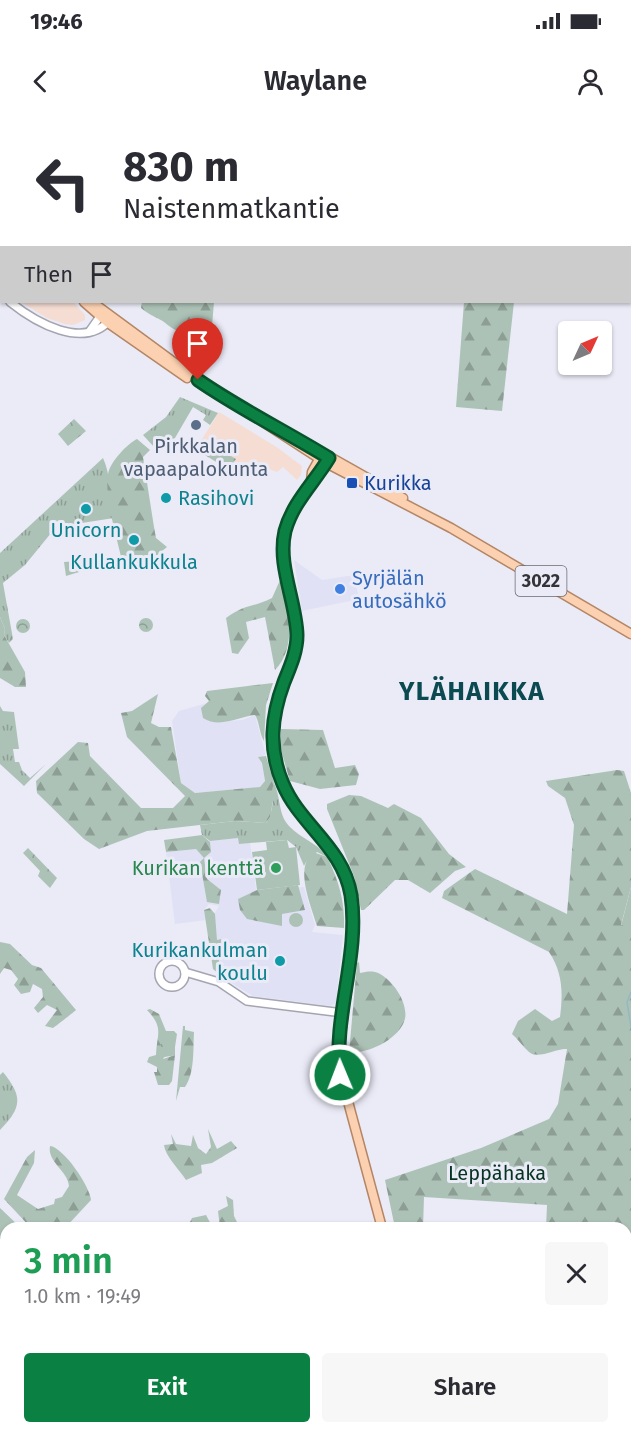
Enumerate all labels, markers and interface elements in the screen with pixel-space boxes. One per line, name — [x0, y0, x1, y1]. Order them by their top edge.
text: 19:46 — [30, 8, 83, 35]
icon: back — [24, 65, 57, 98]
text: Waylane — [264, 65, 367, 97]
icon: person — [574, 65, 607, 98]
text: 830 m — [123, 142, 239, 192]
icon: left — [24, 144, 102, 222]
text: Naistenmatkantie — [123, 193, 340, 225]
icon: arrive — [85, 258, 118, 291]
text: Then — [24, 261, 73, 288]
pin — [172, 318, 223, 380]
north arrow — [558, 321, 612, 375]
map controls — [558, 321, 612, 375]
icon: arrive — [181, 327, 214, 360]
marker: Pirkkalan vapaapalokunta — [189, 418, 203, 432]
place label: Pirkkalan vapaapalokunta — [124, 434, 268, 481]
place label: Kurikka — [364, 471, 432, 495]
marker: Kurikka — [345, 476, 359, 490]
place label: Rasihovi — [178, 486, 254, 510]
marker: Rasihovi — [159, 491, 173, 505]
marker: Unicorn — [79, 502, 93, 516]
place label: Unicorn — [51, 518, 121, 542]
marker: Kullankukkula — [127, 533, 141, 547]
place label: Kullankukkula — [70, 550, 198, 574]
place label: Syrjälän autosähkö — [352, 566, 447, 613]
road number: 3022 — [516, 566, 566, 596]
marker: Syrjälän autosähkö — [333, 582, 347, 596]
district label: YLÄHAIKKA — [398, 676, 545, 707]
place label: Kurikan kenttä — [132, 856, 264, 880]
marker: Kurikan kenttä — [269, 861, 283, 875]
place label: Kurikankulman koulu — [132, 938, 268, 985]
marker: Kurikankulman koulu — [273, 954, 287, 968]
position arrow — [308, 1043, 372, 1107]
park label: Leppähaka — [448, 1161, 546, 1185]
text: 3 min — [24, 1239, 113, 1283]
button: close — [545, 1242, 608, 1305]
text: 1.0 km · 19:49 — [24, 1284, 141, 1308]
button: Exit — [24, 1353, 310, 1422]
button: Share — [322, 1353, 608, 1422]

